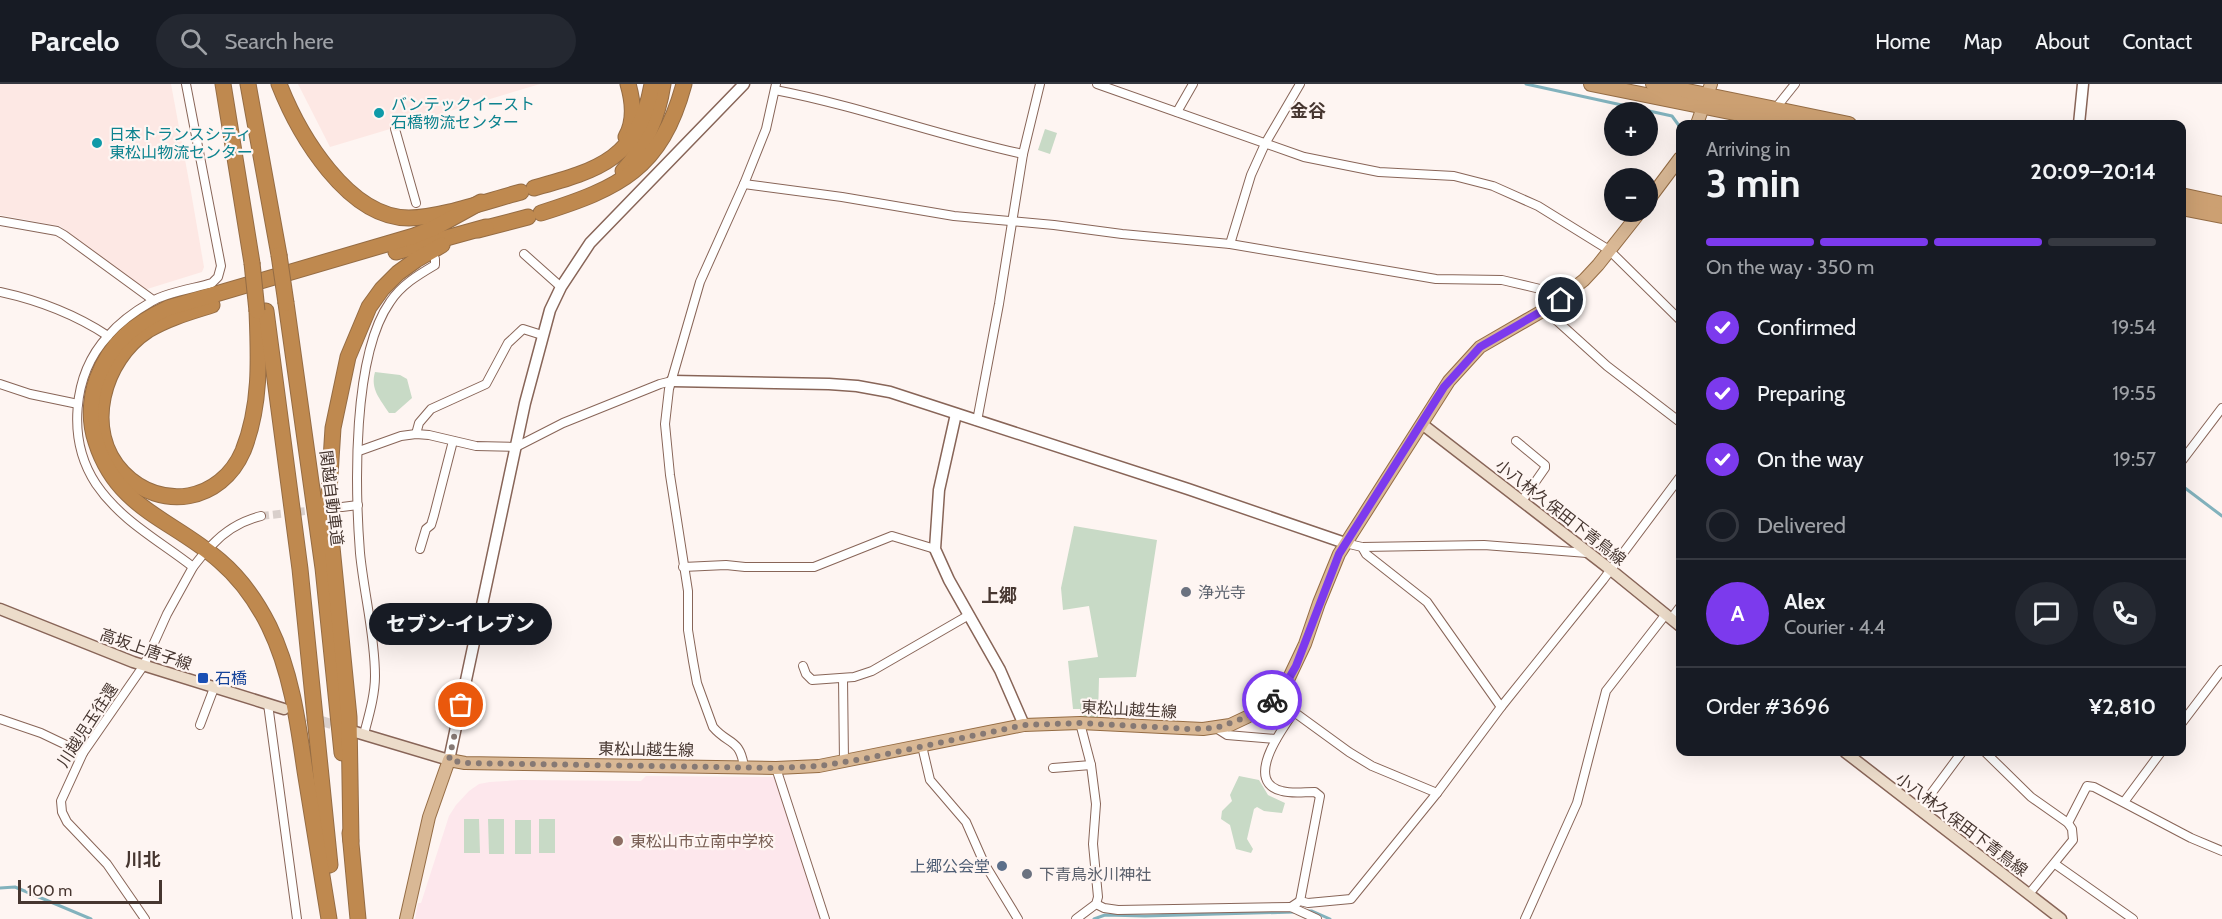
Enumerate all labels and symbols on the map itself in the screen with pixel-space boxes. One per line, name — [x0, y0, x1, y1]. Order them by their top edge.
place label: バンテックイースト 石橋物流センター — [391, 95, 535, 132]
district label: 金谷 — [1290, 100, 1326, 122]
marker: バンテックイースト 石橋物流センター — [372, 106, 386, 120]
place label: 日本トランスシティ 東松山物流センター — [109, 125, 253, 162]
marker: 日本トランスシティ 東松山物流センター — [90, 136, 104, 150]
pin — [1535, 274, 1586, 325]
street label: 関越自動車道 — [316, 449, 347, 547]
street label: 小八林久保田下青鳥線 — [1492, 456, 1630, 569]
place label: 浄光寺 — [1198, 583, 1246, 602]
district label: 上郷 — [981, 585, 1017, 607]
marker: 浄光寺 — [1179, 585, 1193, 599]
callout: セブン-イレブン — [370, 603, 552, 645]
street label: 高坂上唐子線 — [97, 625, 194, 674]
place label: 石橋 — [215, 669, 247, 688]
courier — [1242, 670, 1302, 730]
marker: 石橋 — [196, 671, 210, 685]
pin — [435, 679, 486, 730]
street label: 川越児玉往還 — [53, 680, 122, 771]
street label: 東松山越生線 — [1081, 697, 1177, 721]
street label: 東松山越生線 — [598, 739, 694, 760]
street label: 小八林久保田下青鳥線 — [1892, 769, 2031, 880]
place label: 東松山市立南中学校 — [630, 832, 774, 851]
marker: 東松山市立南中学校 — [611, 834, 625, 848]
district label: 川北 — [125, 849, 161, 871]
place label: 上郷公会堂 — [910, 857, 990, 876]
marker: 上郷公会堂 — [995, 859, 1009, 873]
place label: 下青鳥氷川神社 — [1039, 865, 1151, 884]
marker: 下青鳥氷川神社 — [1020, 867, 1034, 881]
scale bar — [18, 877, 162, 904]

